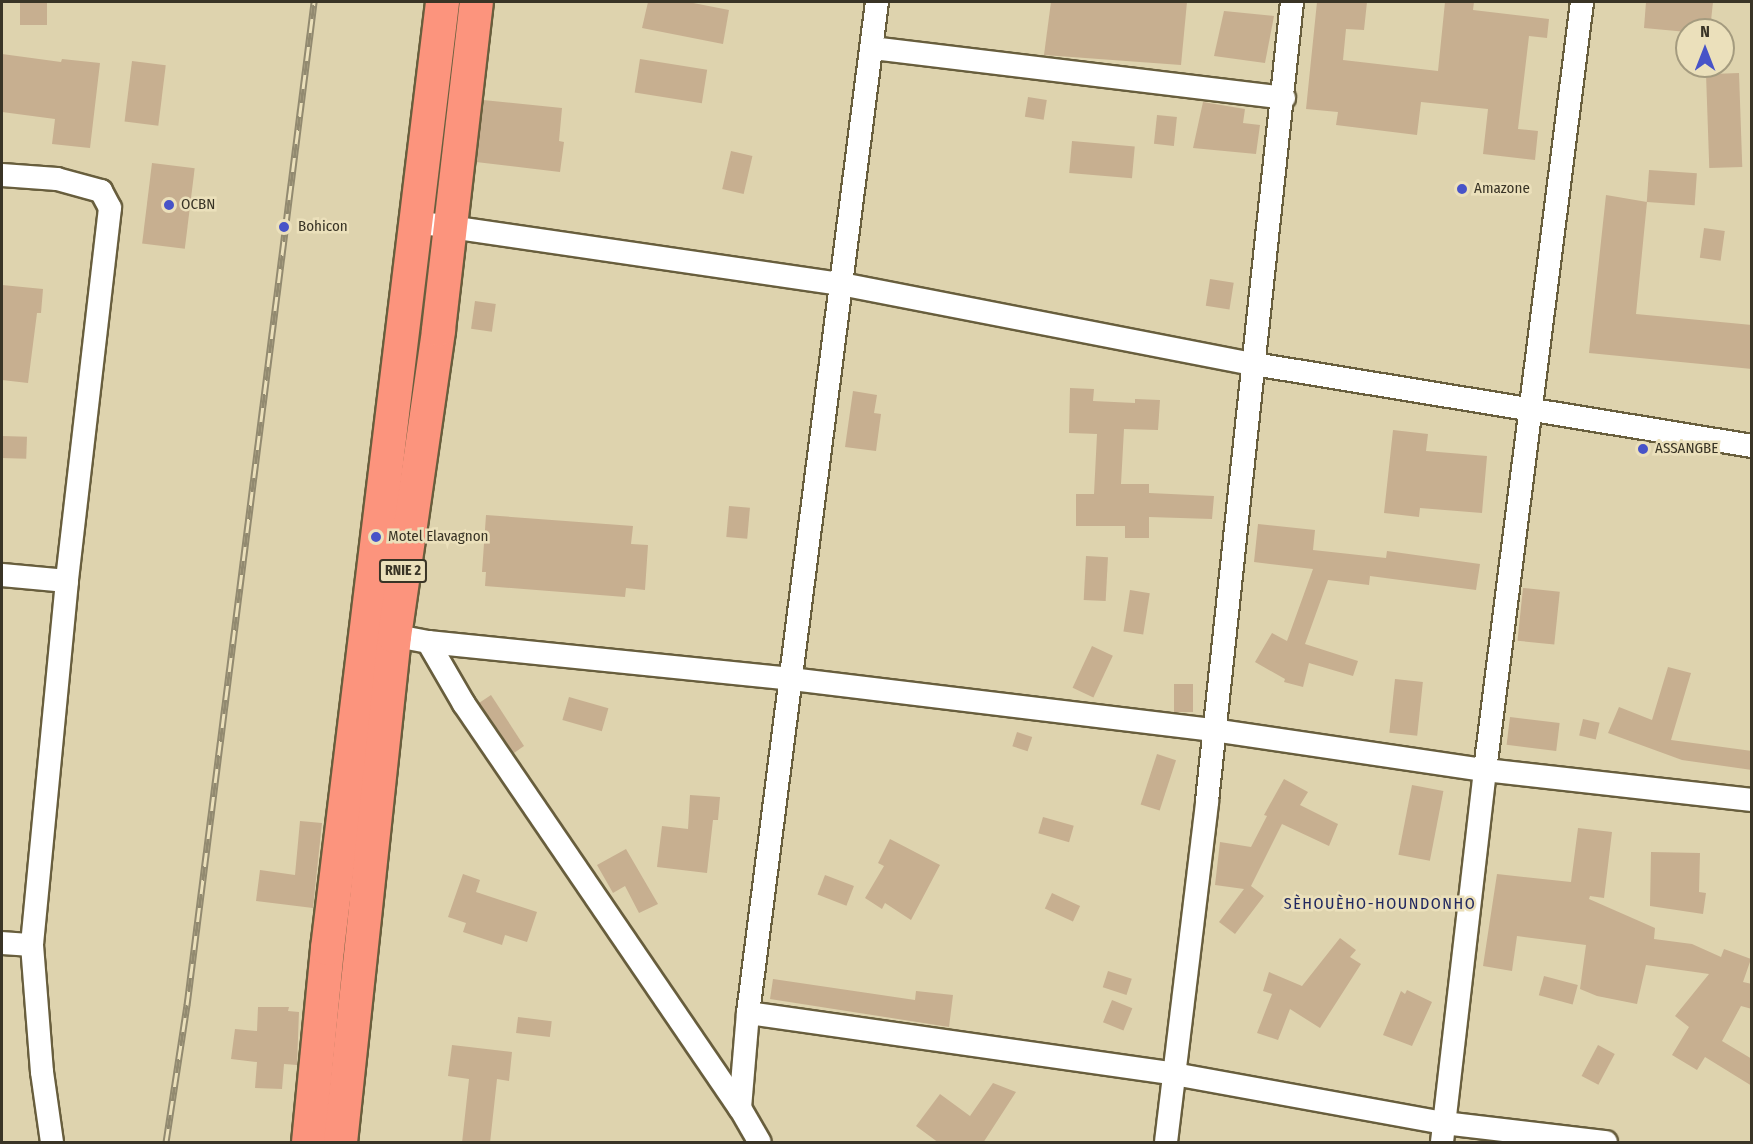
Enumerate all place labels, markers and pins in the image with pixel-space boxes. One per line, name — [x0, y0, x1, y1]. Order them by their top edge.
place label: Amazone — [1474, 180, 1530, 198]
marker: Amazone — [1455, 182, 1469, 196]
place label: OCBN — [181, 196, 215, 214]
marker: OCBN — [162, 198, 176, 212]
marker: Bohicon — [275, 218, 293, 236]
place label: Bohicon — [298, 218, 348, 236]
place label: ASSANGBE — [1655, 440, 1718, 458]
marker: ASSANGBE — [1636, 442, 1650, 456]
place label: Motel Elavagnon — [388, 528, 488, 546]
marker: Motel Elavagnon — [369, 530, 383, 544]

